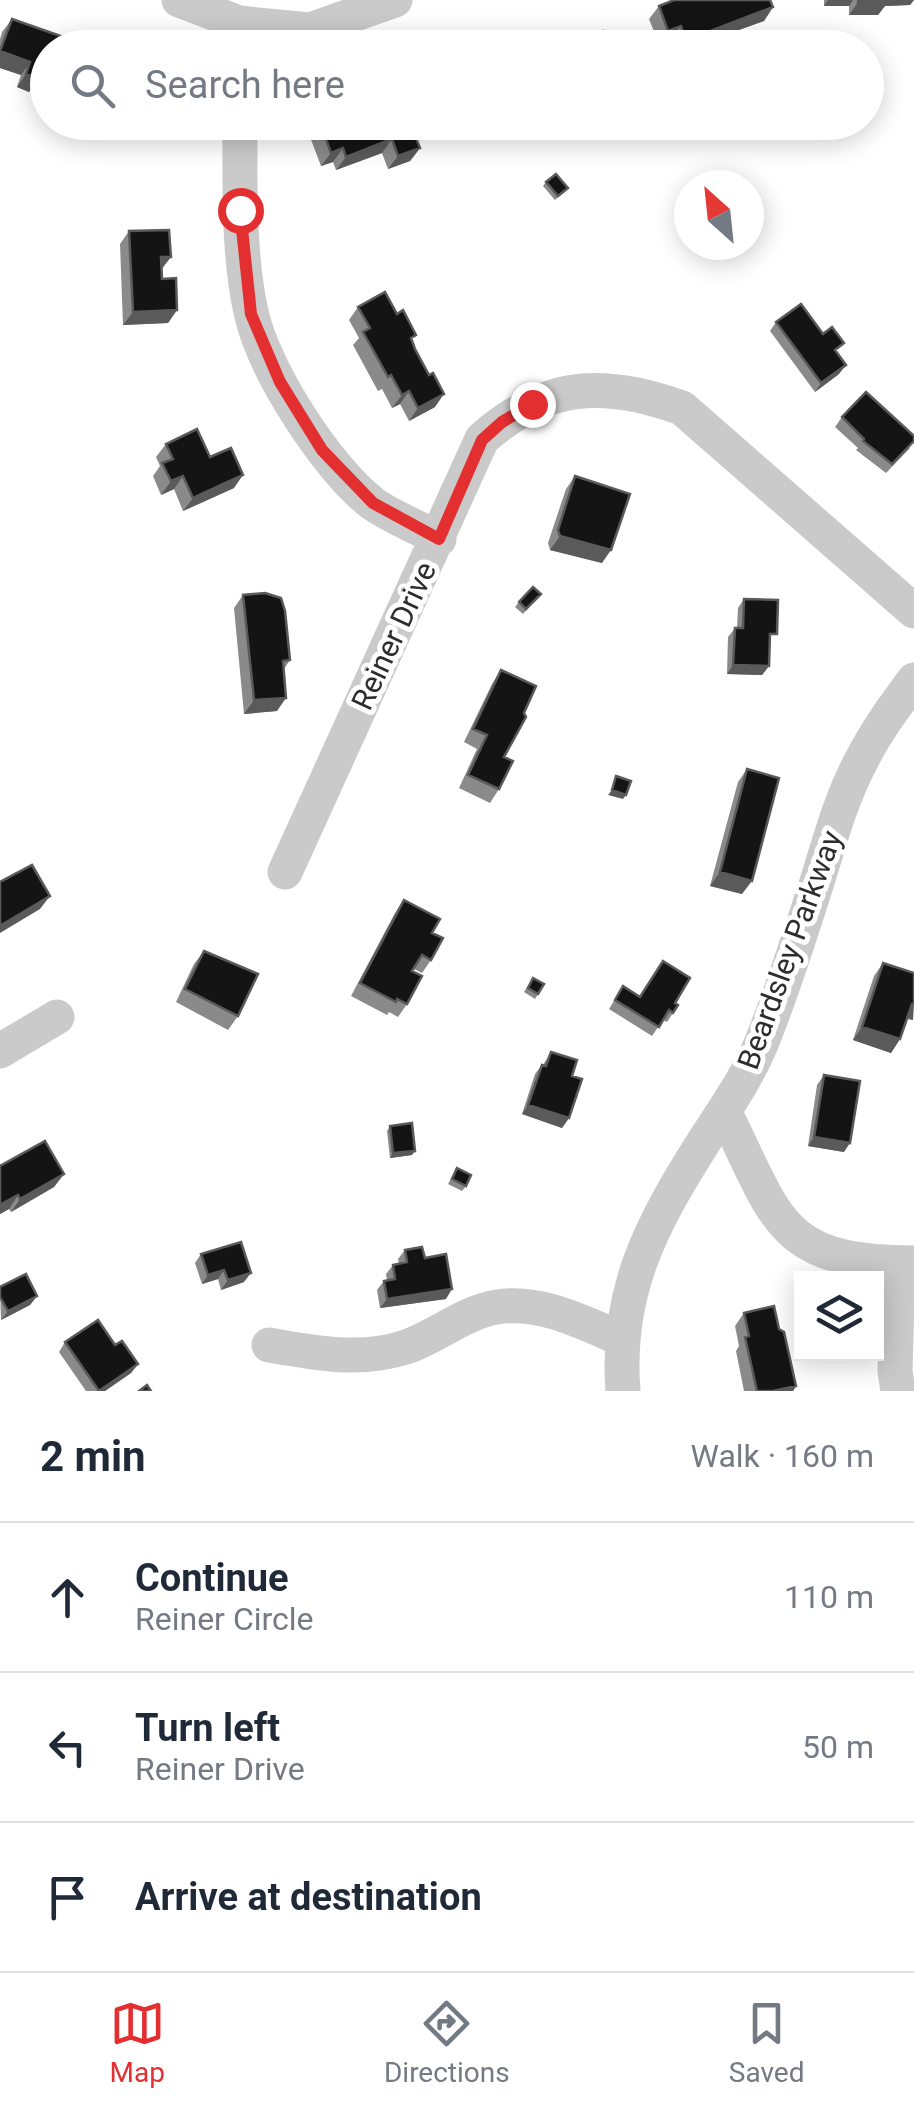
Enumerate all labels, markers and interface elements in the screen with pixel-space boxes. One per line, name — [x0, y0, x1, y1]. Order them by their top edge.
search box — [30, 30, 884, 140]
icon: search — [65, 58, 120, 113]
text: Search here — [145, 63, 345, 107]
north arrow — [674, 170, 764, 260]
route start — [218, 188, 264, 234]
route end — [510, 382, 556, 428]
street label: Reiner Drive — [344, 556, 443, 715]
street label: Beardsley Parkway — [730, 826, 849, 1074]
map controls — [794, 1271, 884, 1361]
button: layers — [794, 1271, 884, 1361]
text: 2 min — [40, 1432, 146, 1481]
text: Walk · 160 m — [691, 1437, 874, 1475]
text: Continue — [135, 1556, 289, 1600]
icon: ahead — [40, 1570, 95, 1625]
text: 110 m — [784, 1578, 874, 1616]
text: Reiner Circle — [135, 1600, 314, 1638]
text: Turn left — [135, 1706, 280, 1750]
icon: left — [40, 1720, 95, 1775]
text: 50 m — [802, 1728, 874, 1766]
text: Reiner Drive — [135, 1750, 305, 1788]
icon: arrive — [40, 1870, 95, 1925]
text: Arrive at destination — [135, 1875, 482, 1919]
tab: Map — [110, 1996, 165, 2089]
tab: Directions — [384, 1996, 510, 2089]
tab: Saved — [729, 1996, 804, 2089]

